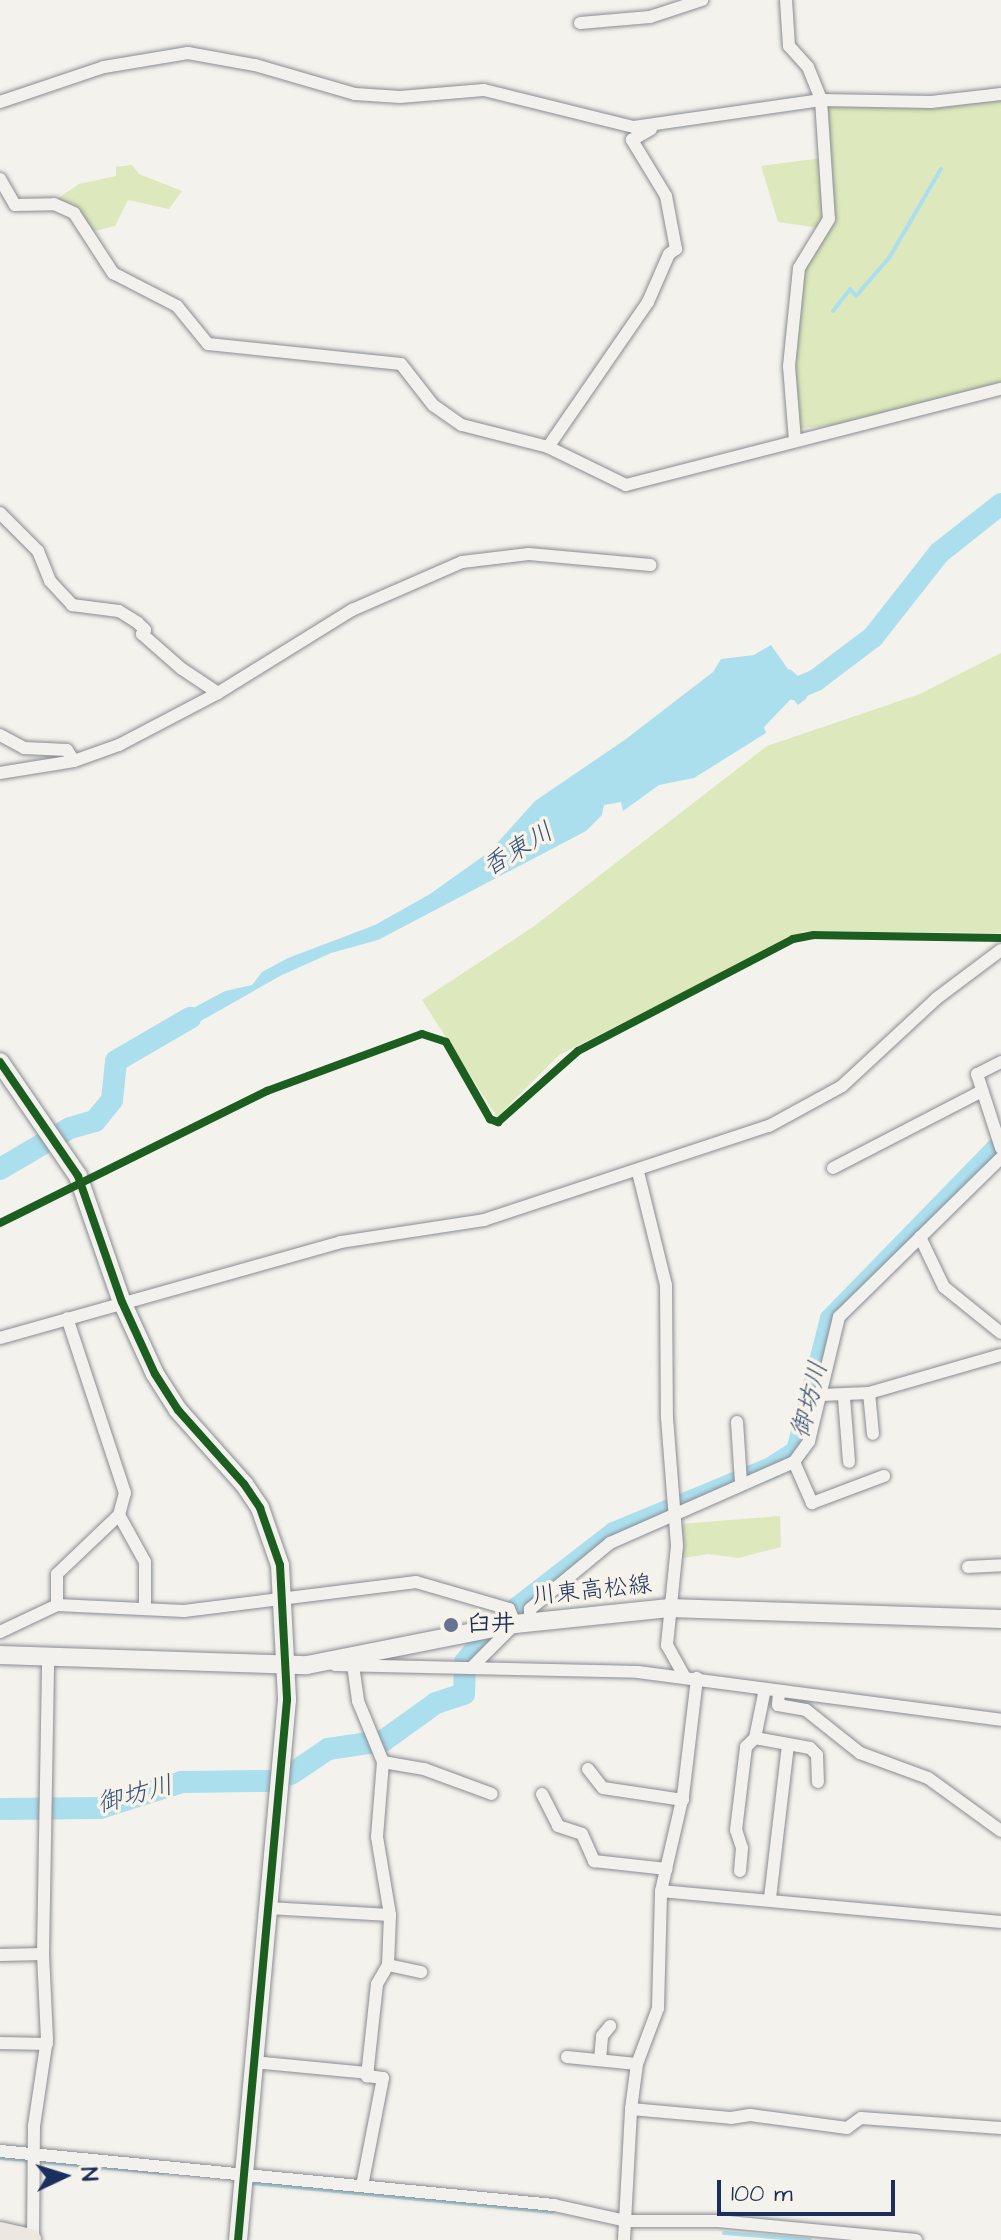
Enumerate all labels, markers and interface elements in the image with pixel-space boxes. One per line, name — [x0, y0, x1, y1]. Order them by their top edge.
water label: 香東川 — [477, 817, 559, 883]
water label: 御坊川 — [785, 1358, 835, 1442]
street label: 川東高松線 — [531, 1570, 653, 1612]
place label: 臼井 — [467, 1611, 515, 1639]
marker: 臼井 — [442, 1616, 460, 1634]
water label: 御坊川 — [93, 1770, 177, 1820]
north arrow — [24, 2136, 104, 2216]
scale bar — [721, 2164, 899, 2214]
text: N — [72, 2166, 104, 2182]
text: 100 m — [731, 2177, 793, 2211]

